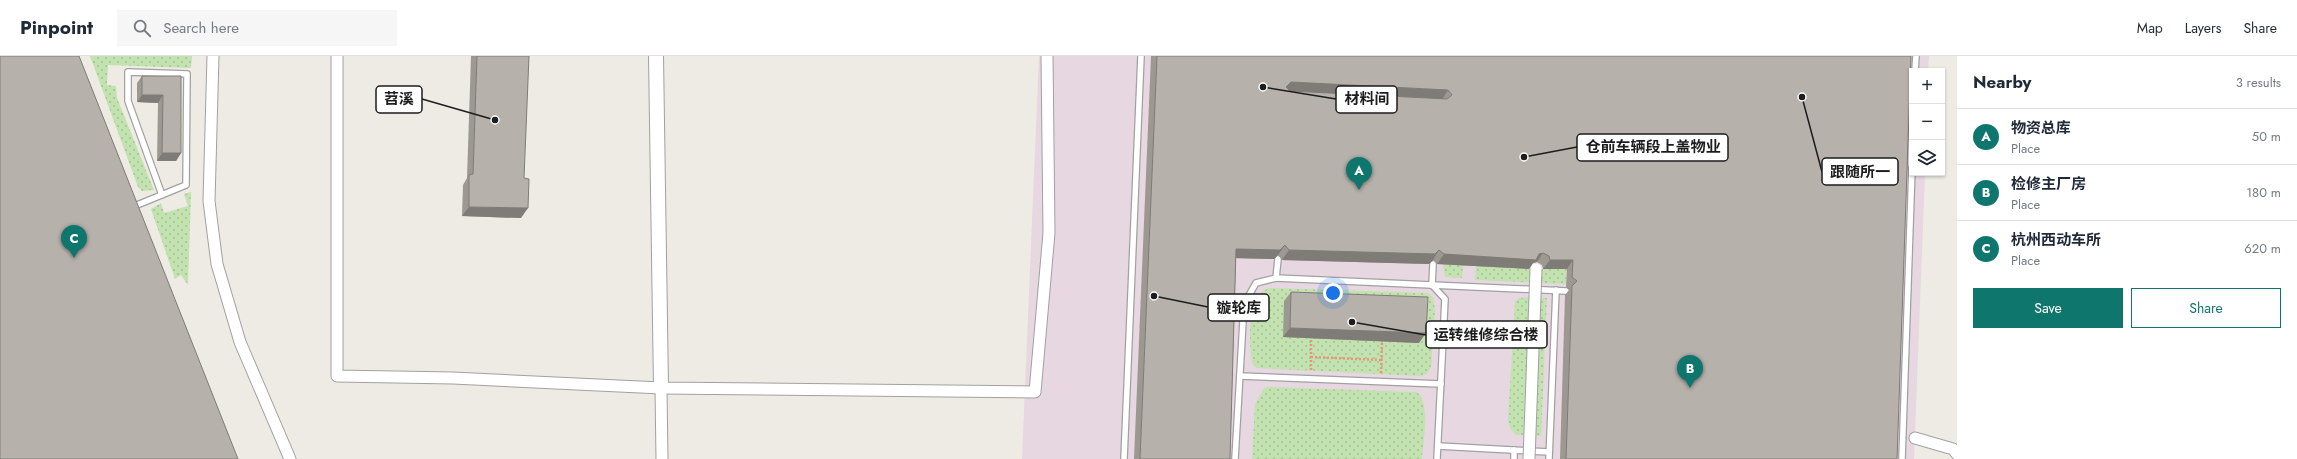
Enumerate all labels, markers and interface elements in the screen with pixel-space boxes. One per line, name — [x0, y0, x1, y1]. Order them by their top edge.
search box — [117, 10, 397, 46]
text: Pinpoint — [20, 14, 93, 41]
icon: search — [131, 17, 153, 39]
text: Search here — [163, 17, 239, 39]
text: Map — [2137, 18, 2163, 38]
text: Layers — [2185, 18, 2221, 38]
text: Share — [2243, 18, 2277, 38]
map controls — [1909, 68, 1945, 176]
button: + — [1909, 68, 1945, 104]
text: Nearby — [1973, 70, 2031, 94]
text: 3 results — [2236, 73, 2281, 92]
callout: 苕溪 — [376, 86, 422, 113]
callout: 材料间 — [1336, 86, 1397, 113]
text: 苕溪 — [384, 88, 414, 110]
text: 材料间 — [1344, 88, 1390, 110]
button: − — [1909, 104, 1945, 140]
text: 物资总库 — [2011, 117, 2071, 139]
text: A — [1981, 127, 1991, 146]
text: 50 m — [2252, 127, 2281, 146]
callout: 仓前车辆段上盖物业 — [1577, 134, 1728, 161]
text: 仓前车辆段上盖物业 — [1585, 136, 1721, 158]
text: Place — [2011, 139, 2040, 158]
button: layers — [1909, 140, 1945, 176]
pin: A — [1346, 157, 1372, 190]
callout: 跟随所一 — [1822, 158, 1898, 185]
text: 跟随所一 — [1830, 161, 1890, 183]
text: 检修主厂房 — [2011, 173, 2086, 195]
text: B — [1982, 183, 1990, 202]
text: 180 m — [2246, 183, 2281, 202]
text: Place — [2011, 195, 2040, 214]
pin: C — [61, 225, 87, 258]
text: 杭州西动车所 — [2011, 229, 2101, 251]
text: C — [1981, 239, 1991, 258]
text: 620 m — [2244, 239, 2281, 258]
text: Place — [2011, 251, 2040, 270]
your location — [1323, 283, 1343, 303]
button: Save — [1973, 288, 2123, 328]
button: Share — [2131, 288, 2281, 328]
callout: 镟轮库 — [1208, 294, 1269, 321]
text: 镟轮库 — [1216, 297, 1262, 319]
callout: 运转维修综合楼 — [1426, 321, 1547, 348]
text: 运转维修综合楼 — [1433, 324, 1539, 346]
pin: B — [1677, 355, 1703, 388]

